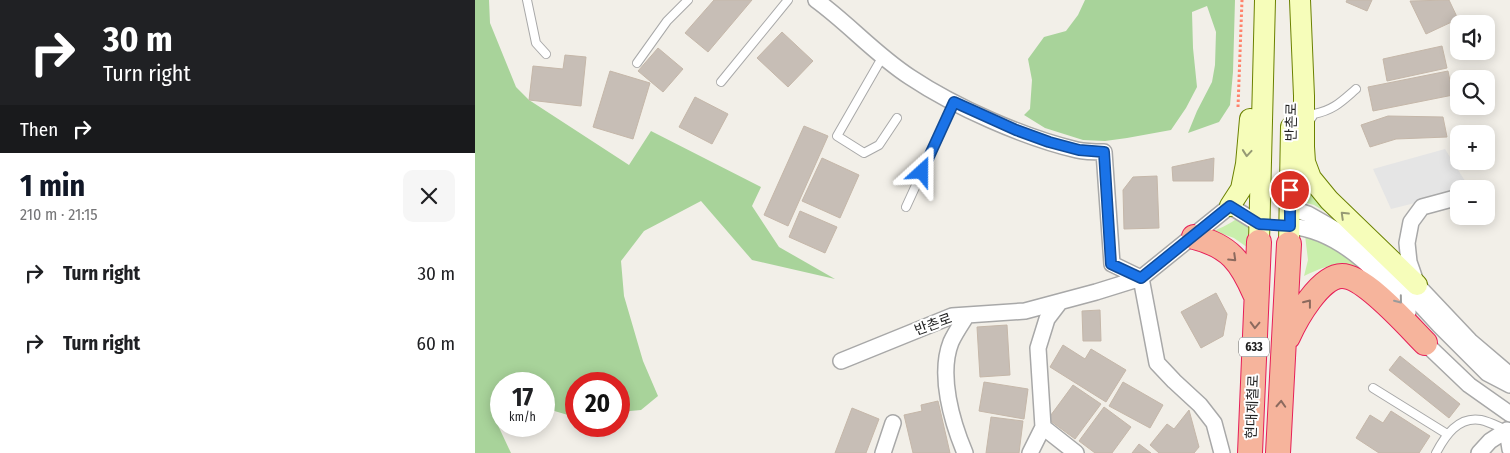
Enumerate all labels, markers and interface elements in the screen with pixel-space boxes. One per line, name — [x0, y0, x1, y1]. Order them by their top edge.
map controls — [1450, 15, 1495, 225]
button: sound — [1450, 15, 1495, 60]
text: 30 m — [103, 18, 173, 60]
icon: right — [20, 20, 85, 85]
text: Turn right — [103, 60, 191, 87]
button: search — [1450, 70, 1495, 115]
street label: 반촌로 — [1283, 102, 1300, 141]
icon: right — [68, 115, 96, 143]
text: Then — [20, 118, 58, 141]
button: + — [1450, 125, 1495, 170]
position arrow — [895, 145, 947, 197]
one-way arrow — [1241, 150, 1252, 158]
text: 1 min — [20, 168, 85, 204]
pin — [1269, 169, 1311, 211]
button: close — [403, 170, 455, 222]
icon: arrive — [1276, 176, 1304, 204]
button: − — [1450, 180, 1495, 225]
text: 210 m · 21:15 — [20, 205, 98, 224]
one-way arrow — [1341, 212, 1350, 221]
one-way arrow — [1228, 252, 1237, 261]
icon: right — [20, 259, 48, 287]
text: Turn right — [63, 262, 140, 285]
text: 30 m — [417, 262, 455, 285]
one-way arrow — [1393, 294, 1401, 303]
one-way arrow — [1302, 300, 1310, 309]
street label: 반촌로 — [912, 310, 954, 339]
one-way arrow — [1250, 322, 1261, 330]
icon: right — [20, 329, 48, 357]
text: Turn right — [63, 332, 140, 355]
text: 60 m — [417, 332, 455, 355]
road number: 633 — [1239, 338, 1269, 357]
speed limit sign: 20 — [565, 372, 630, 437]
street label: 현대제철로 — [1243, 374, 1262, 439]
text: 17 — [512, 383, 533, 413]
one-way arrow — [1275, 400, 1286, 408]
text: km/h — [509, 410, 536, 424]

